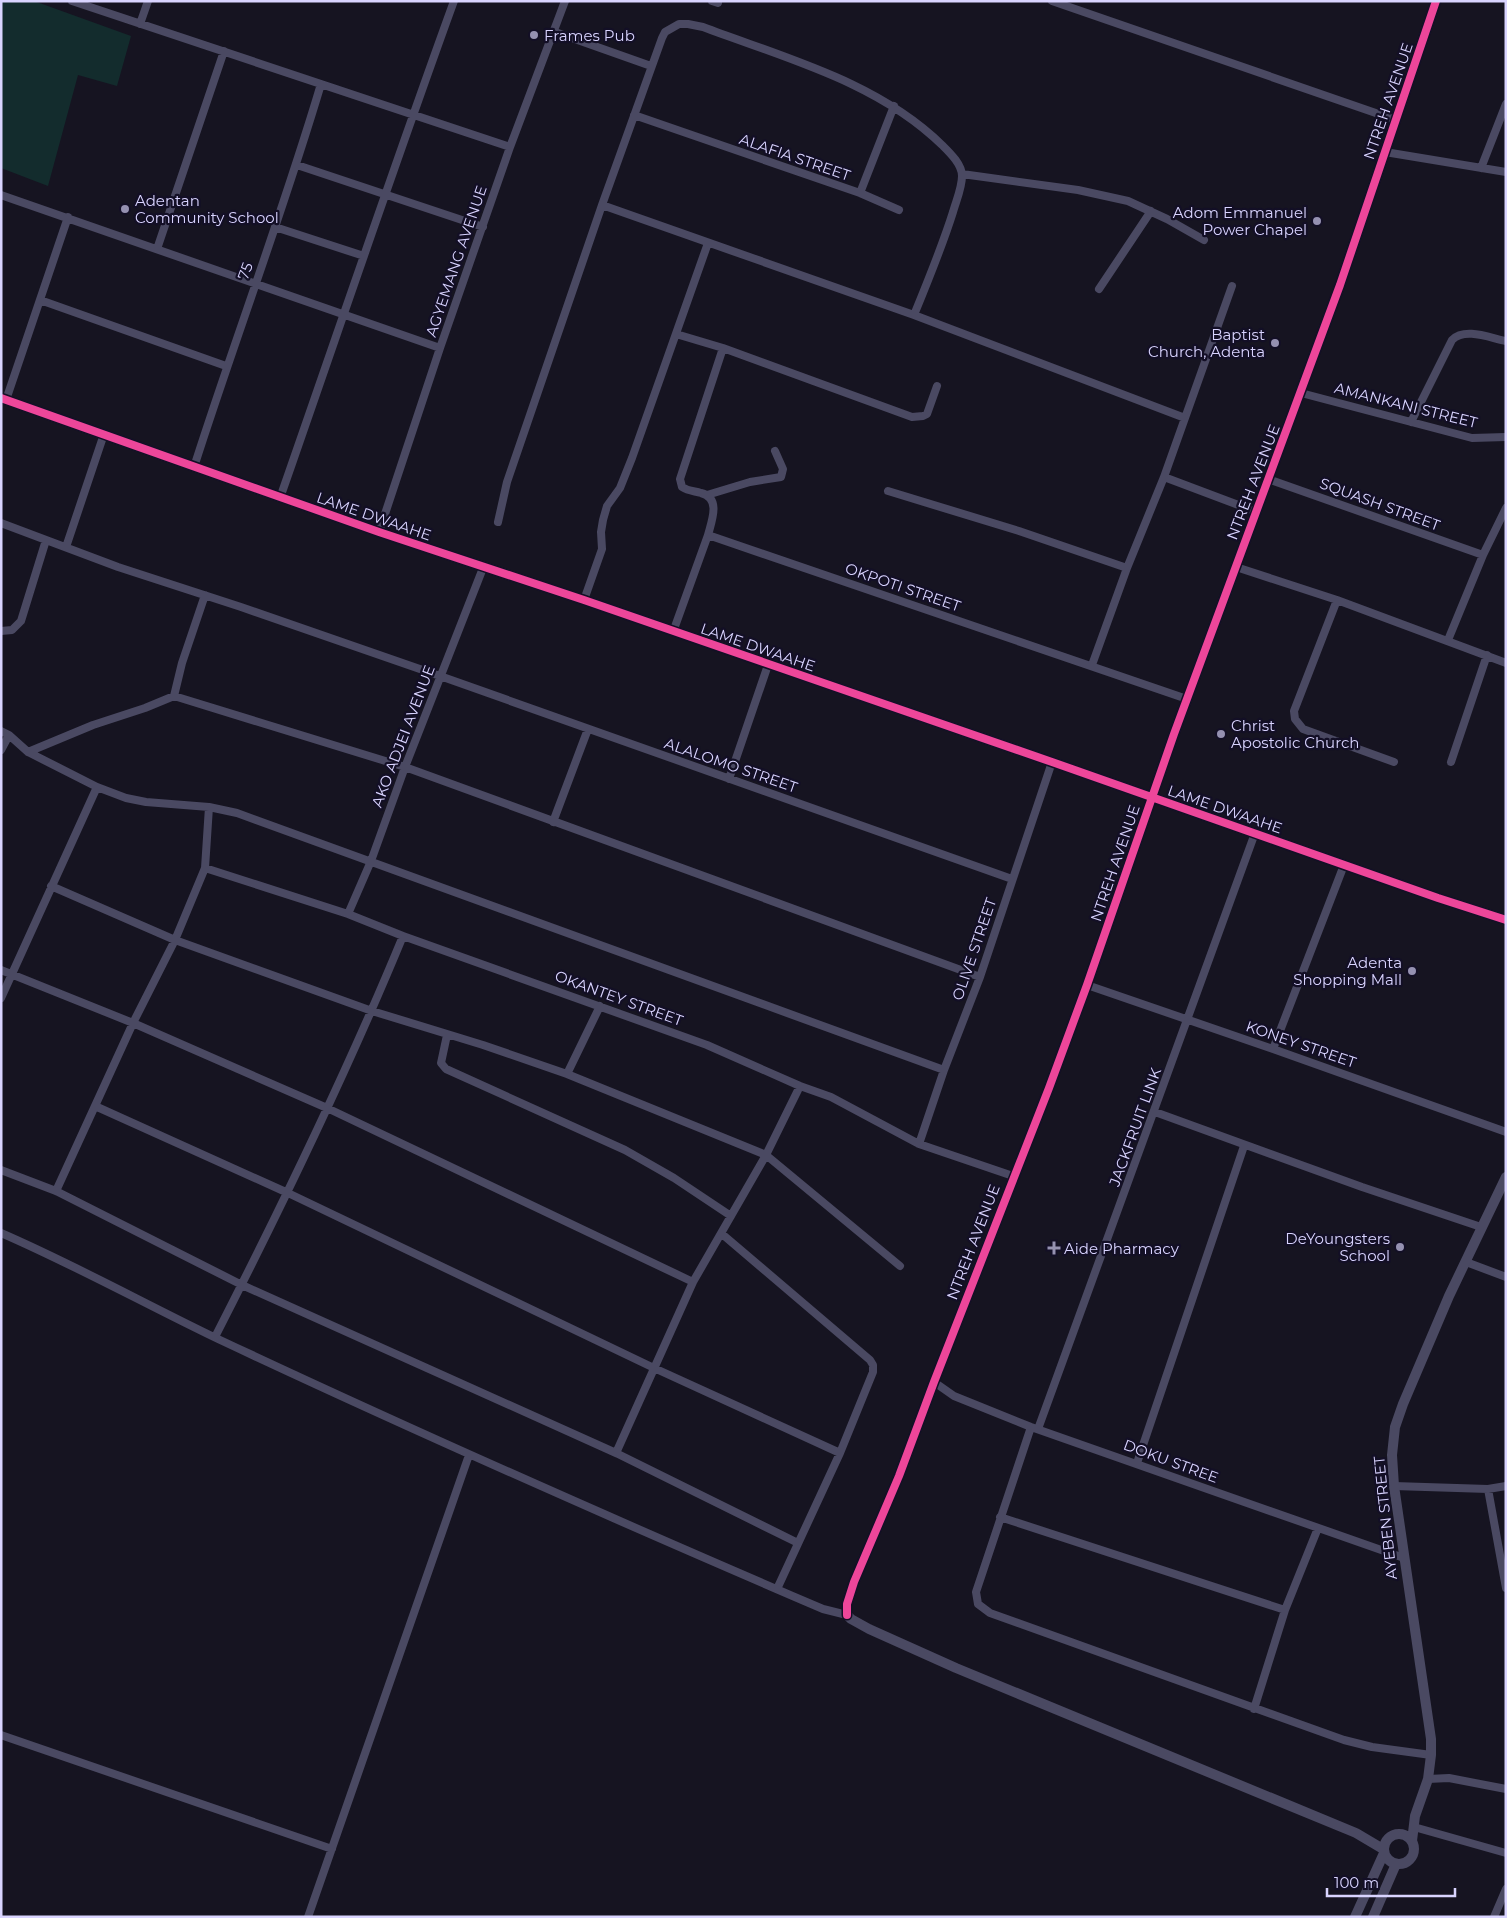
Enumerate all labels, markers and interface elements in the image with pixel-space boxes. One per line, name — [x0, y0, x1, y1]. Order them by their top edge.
place label: Frames Pub — [544, 26, 635, 45]
marker: Frames Pub — [528, 29, 540, 41]
street label: NTREH AVENUE — [1359, 40, 1417, 162]
street label: ALAFIA STREET — [737, 129, 853, 185]
street label: AGYEMANG AVENUE — [421, 183, 491, 339]
place label: Adentan Community School — [135, 191, 279, 227]
marker: Adentan Community School — [119, 203, 131, 215]
place label: Adom Emmanuel Power Chapel — [1173, 203, 1307, 239]
marker: Adom Emmanuel Power Chapel — [1311, 215, 1323, 227]
street label: 75 — [233, 260, 257, 282]
place label: Baptist Church, Adenta — [1148, 325, 1265, 361]
marker: Baptist Church, Adenta — [1269, 337, 1281, 349]
street label: AMANKANI STREET — [1332, 378, 1480, 432]
street label: NTREH AVENUE — [1222, 421, 1284, 543]
street label: SQUASH STREET — [1317, 473, 1443, 535]
street label: LAME DWAAHE — [314, 487, 434, 545]
street label: OKPOTI STREET — [843, 558, 964, 616]
street label: LAME DWAAHE — [698, 618, 818, 676]
street label: AKO ADJEI AVENUE — [367, 662, 439, 810]
place label: Christ Apostolic Church — [1231, 716, 1359, 752]
marker: Christ Apostolic Church — [1215, 728, 1227, 740]
street label: ALALOMO STREET — [662, 733, 800, 797]
street label: LAME DWAAHE — [1165, 780, 1285, 838]
street label: NTREH AVENUE — [1086, 802, 1144, 924]
street label: OLIVE STREET — [948, 895, 1001, 1003]
place label: Adenta Shopping Mall — [1293, 953, 1402, 989]
marker: Adenta Shopping Mall — [1406, 965, 1418, 977]
street label: OKANTEY STREET — [552, 966, 686, 1030]
street label: KONEY STREET — [1243, 1016, 1359, 1072]
street label: JACKFRUIT LINK — [1104, 1065, 1165, 1190]
street label: NTREH AVENUE — [942, 1181, 1004, 1303]
place label: DeYoungsters School — [1285, 1229, 1390, 1265]
place label: Aide Pharmacy — [1064, 1239, 1180, 1258]
marker: DeYoungsters School — [1394, 1241, 1406, 1253]
marker: Aide Pharmacy — [1048, 1242, 1060, 1254]
street label: DOKU STREE — [1121, 1435, 1221, 1487]
street label: AYEBEN STREET — [1369, 1455, 1401, 1581]
scale bar — [1327, 1866, 1454, 1898]
text: 100 m — [1334, 1873, 1379, 1892]

